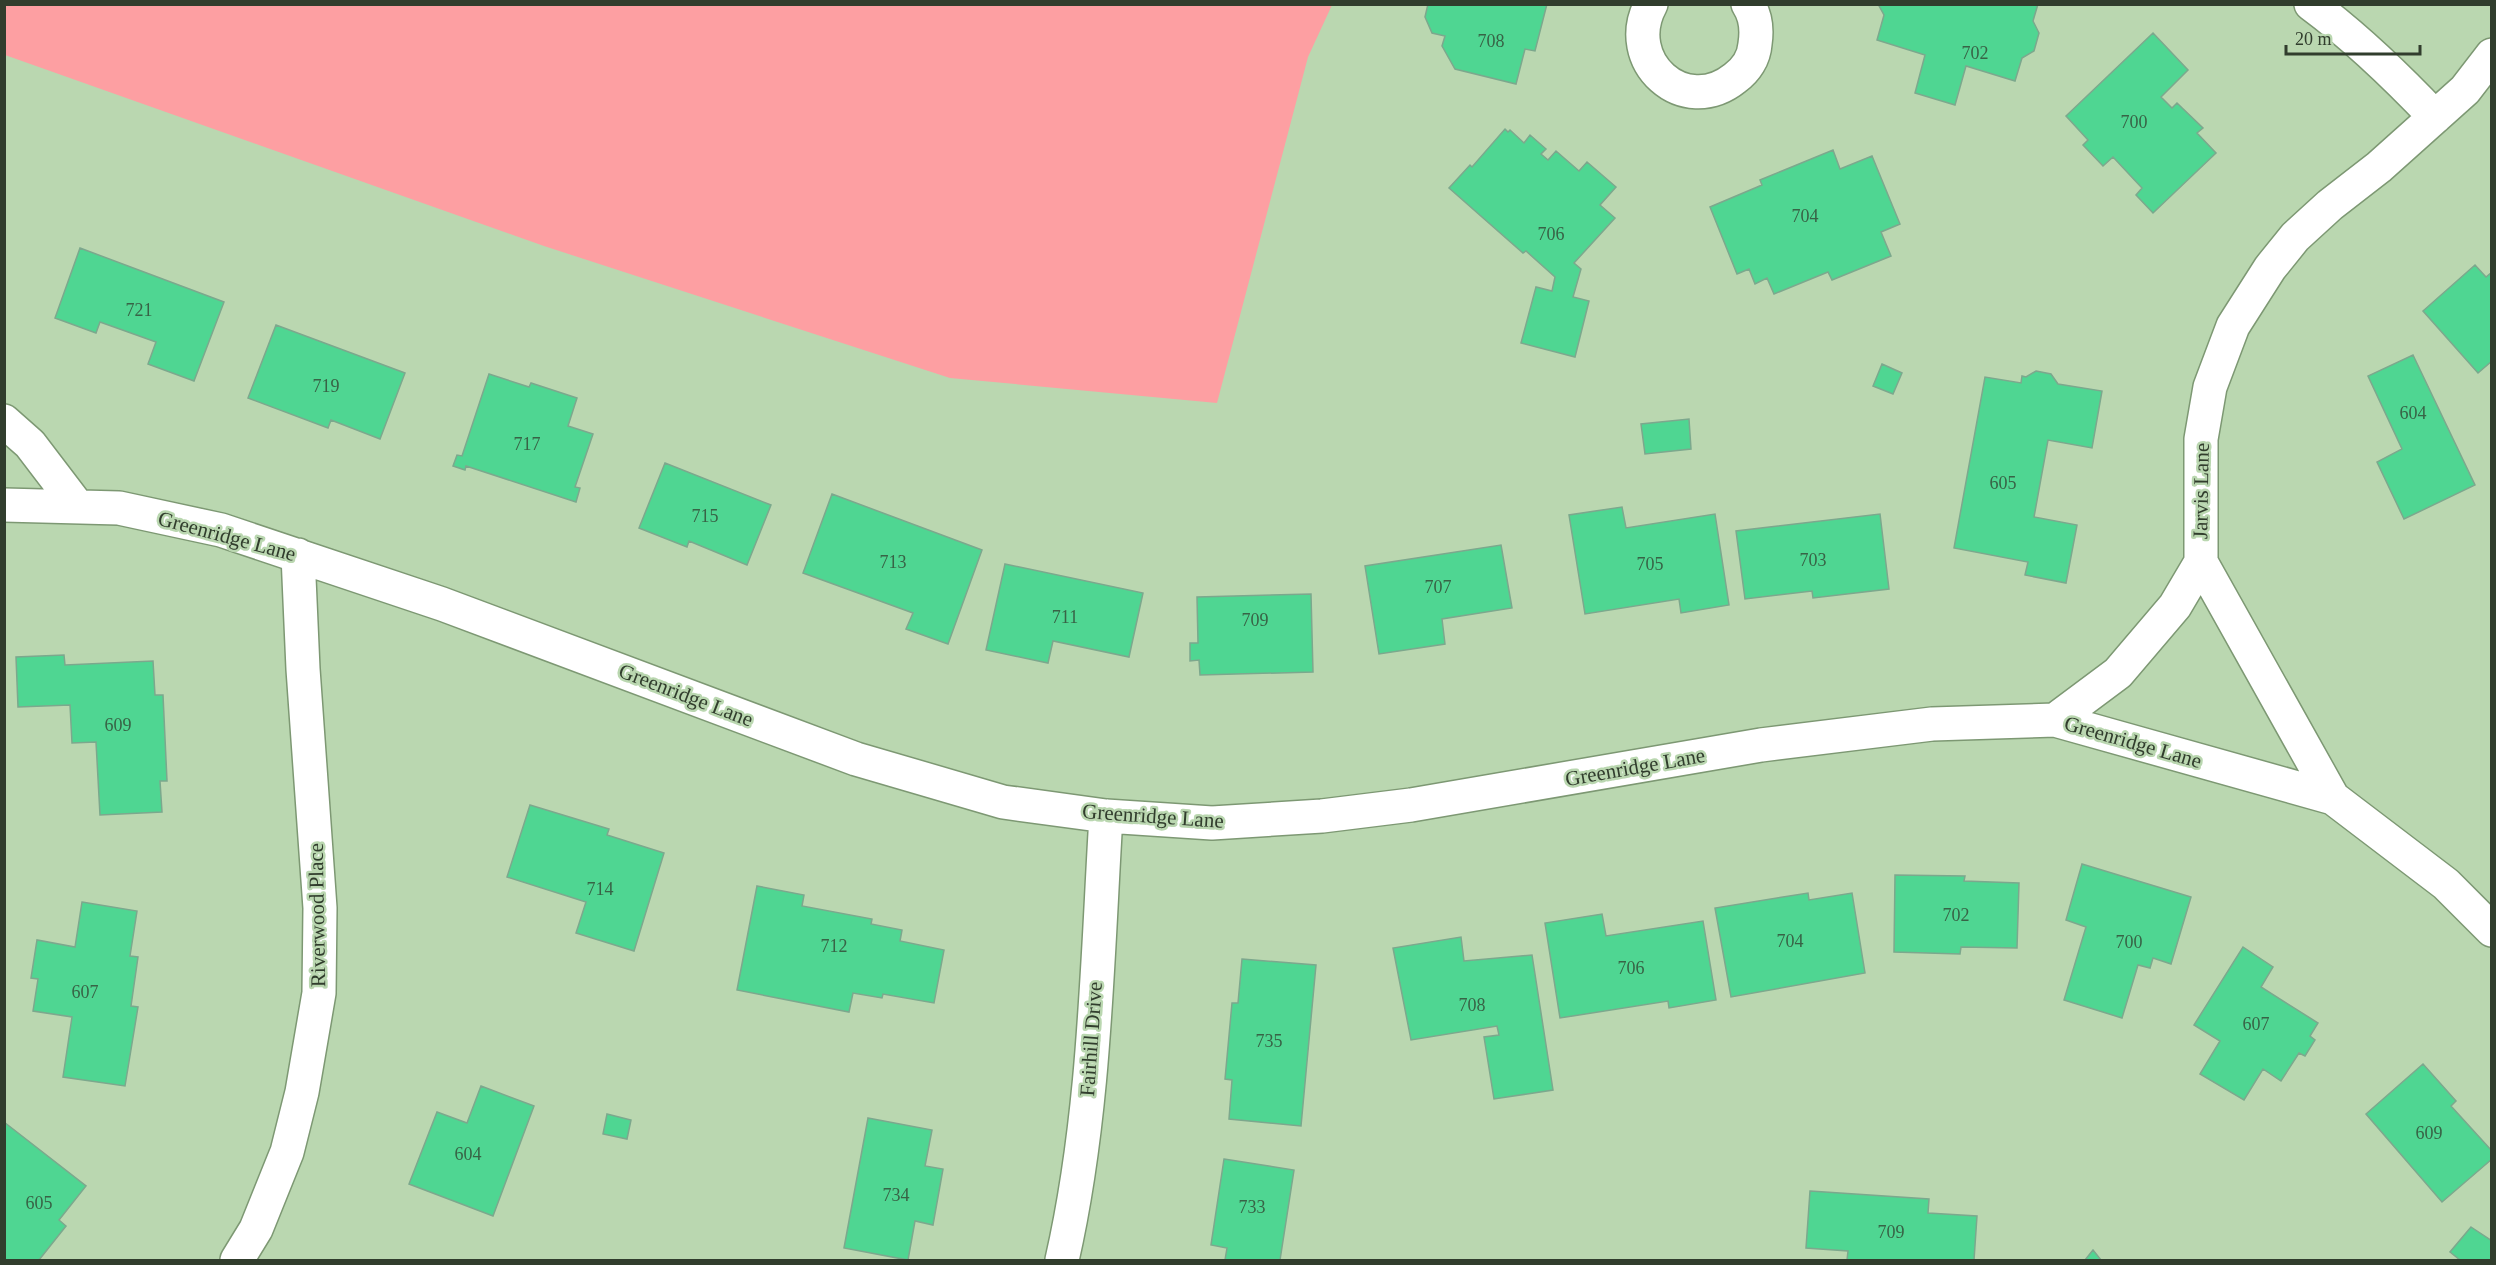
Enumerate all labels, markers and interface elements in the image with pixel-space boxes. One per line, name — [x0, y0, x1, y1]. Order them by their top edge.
scale bar — [2286, 18, 2420, 56]
text: 20 m — [2295, 29, 2332, 49]
house number: 708 — [1478, 31, 1505, 51]
house number: 702 — [1962, 43, 1989, 63]
house number: 700 — [2121, 112, 2148, 132]
house number: 704 — [1792, 206, 1819, 226]
house number: 706 — [1538, 224, 1565, 244]
house number: 721 — [126, 300, 153, 320]
house number: 719 — [313, 376, 340, 396]
house number: 604 — [2400, 403, 2427, 423]
house number: 717 — [514, 434, 541, 454]
street label: Jarvis Lane — [2188, 443, 2214, 539]
house number: 605 — [1990, 473, 2017, 493]
street label: Greenridge Lane — [155, 506, 299, 566]
house number: 715 — [692, 506, 719, 526]
house number: 703 — [1800, 550, 1827, 570]
house number: 713 — [880, 552, 907, 572]
house number: 705 — [1637, 554, 1664, 574]
house number: 707 — [1425, 577, 1452, 597]
house number: 711 — [1052, 607, 1078, 627]
house number: 709 — [1242, 610, 1269, 630]
street label: Greenridge Lane — [616, 658, 756, 732]
street label: Greenridge Lane — [2062, 711, 2204, 773]
house number: 609 — [105, 715, 132, 735]
street label: Greenridge Lane — [1563, 743, 1707, 791]
street label: Greenridge Lane — [1081, 799, 1225, 833]
street label: Riverwood Place — [304, 843, 330, 987]
house number: 714 — [587, 879, 614, 899]
house number: 702 — [1943, 905, 1970, 925]
house number: 704 — [1777, 931, 1804, 951]
house number: 700 — [2116, 932, 2143, 952]
house number: 712 — [821, 936, 848, 956]
house number: 706 — [1618, 958, 1645, 978]
street label: Fairhill Drive — [1075, 981, 1107, 1097]
house number: 607 — [72, 982, 99, 1002]
house number: 708 — [1459, 995, 1486, 1015]
house number: 607 — [2243, 1014, 2270, 1034]
house number: 735 — [1256, 1031, 1283, 1051]
house number: 609 — [2416, 1123, 2443, 1143]
house number: 604 — [455, 1144, 482, 1164]
house number: 734 — [883, 1185, 910, 1205]
house number: 605 — [26, 1193, 53, 1213]
house number: 733 — [1239, 1197, 1266, 1217]
house number: 709 — [1878, 1222, 1905, 1242]

